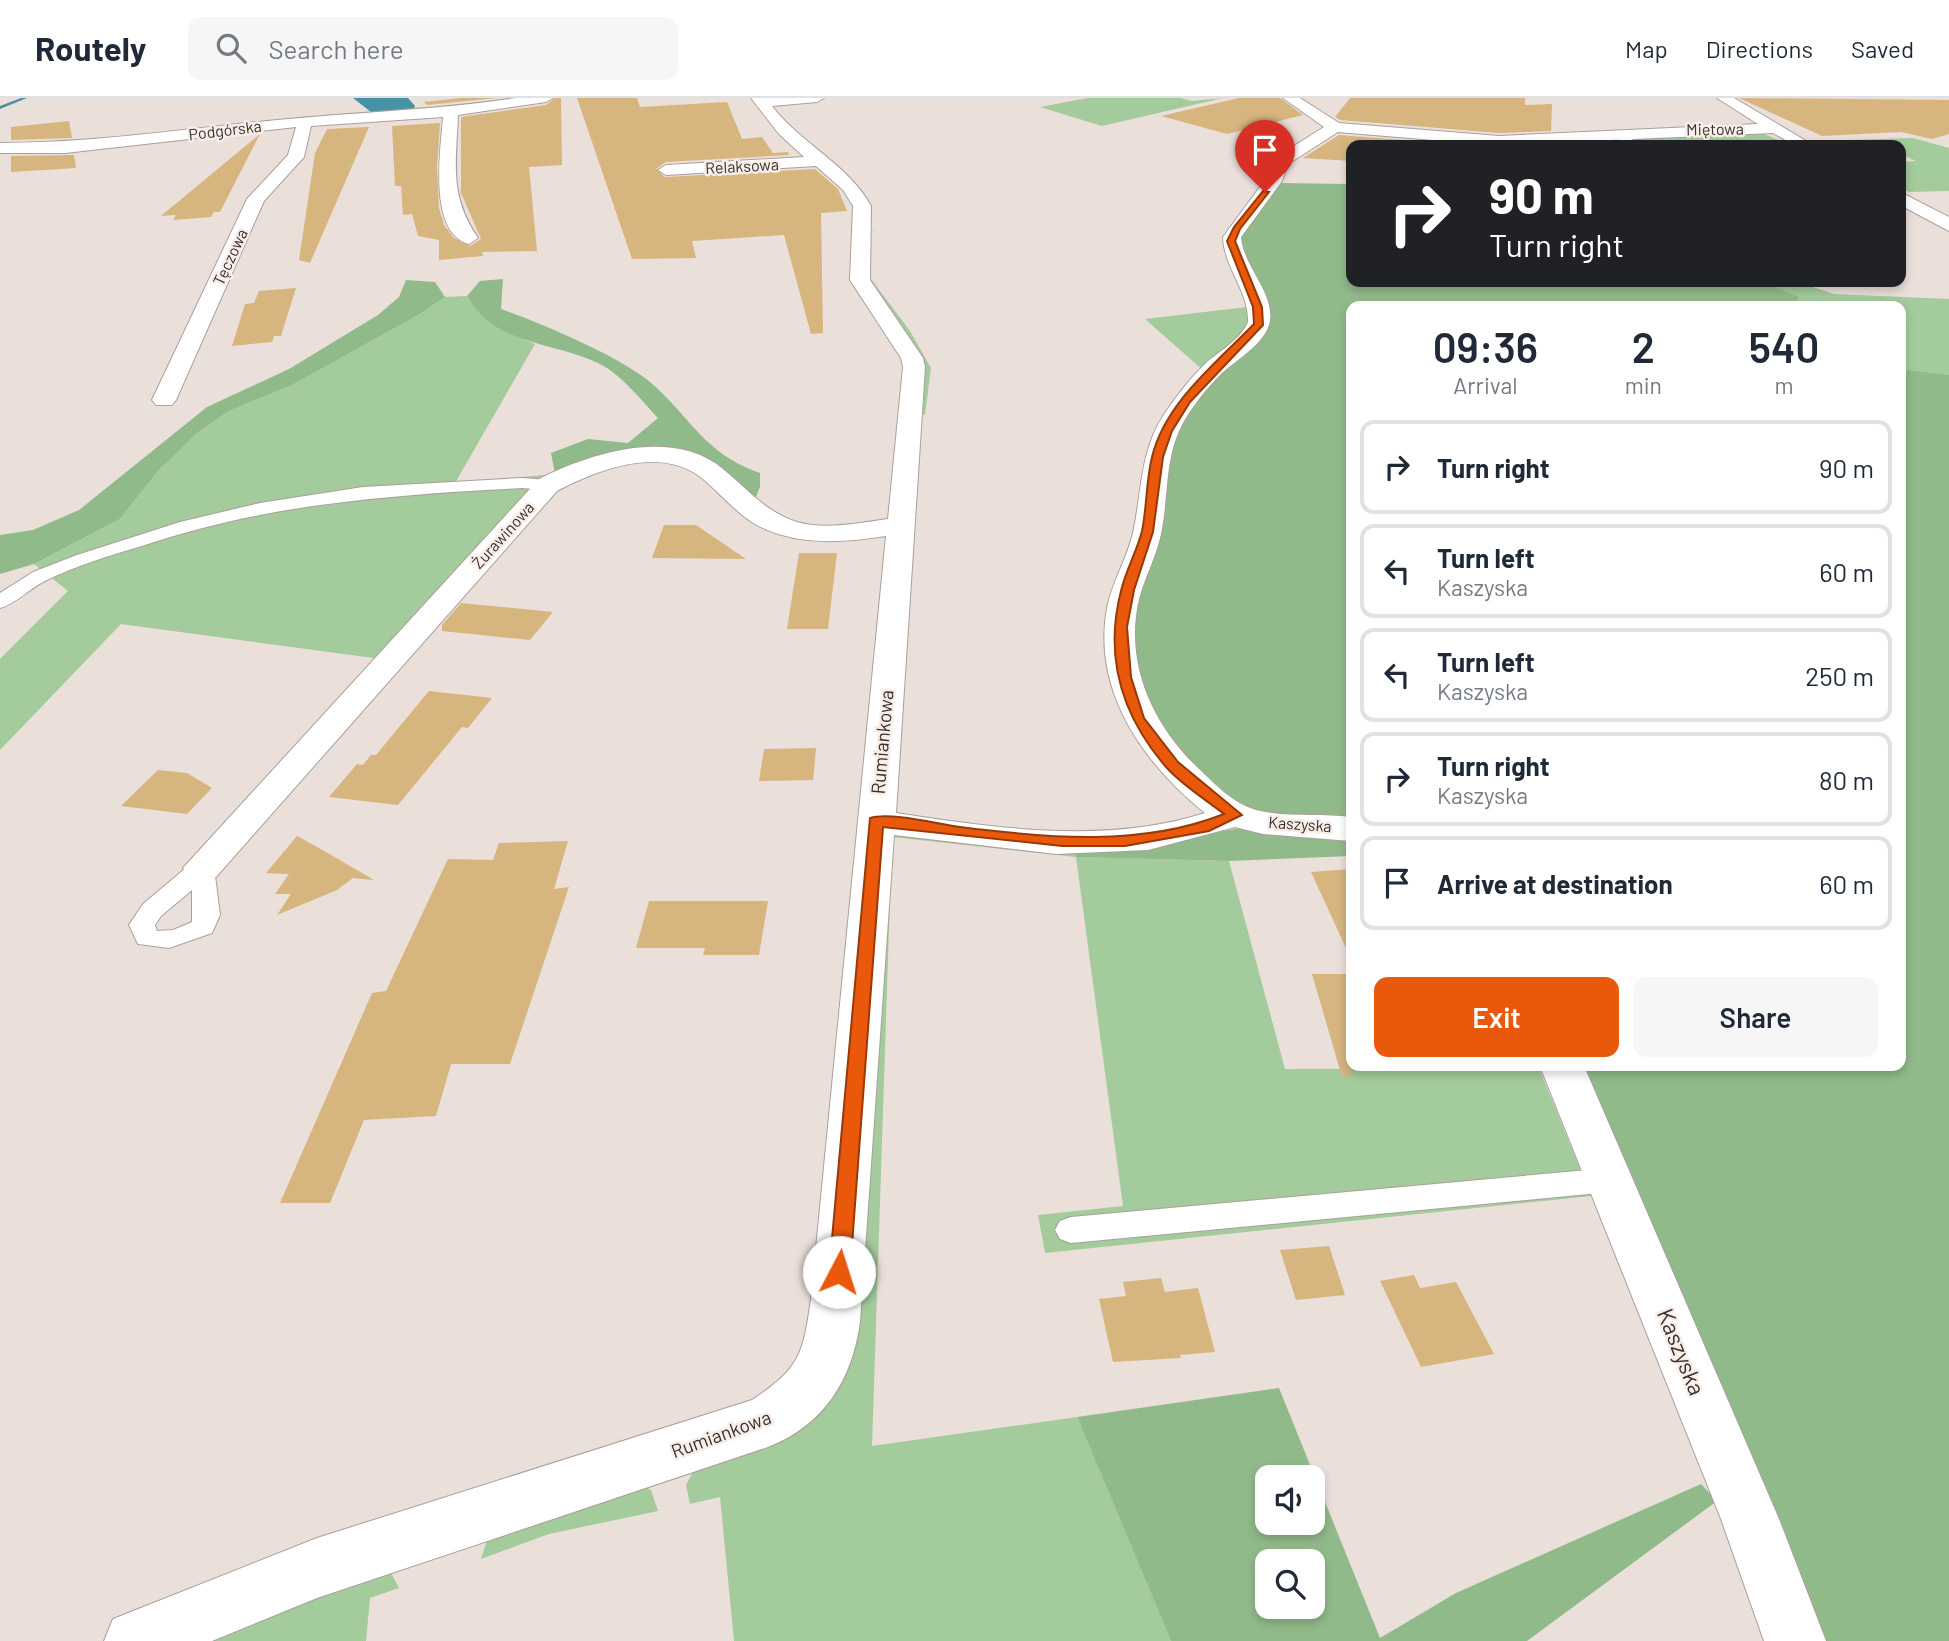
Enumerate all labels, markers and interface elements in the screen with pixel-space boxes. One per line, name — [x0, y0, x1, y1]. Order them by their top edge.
search box — [188, 17, 678, 80]
text: Routely — [35, 28, 146, 68]
icon: search — [212, 29, 250, 67]
text: Search here — [268, 33, 404, 64]
text: Map — [1625, 34, 1668, 63]
text: Directions — [1706, 34, 1813, 63]
text: Saved — [1851, 34, 1914, 63]
street label: Podgórska — [187, 116, 262, 143]
street label: Miętowa — [1686, 119, 1744, 139]
pin — [1235, 120, 1295, 192]
icon: arrive — [1246, 131, 1284, 169]
street label: Relaksowa — [705, 154, 779, 177]
text: 90 m — [1489, 165, 1594, 224]
icon: right — [1374, 168, 1465, 259]
text: Turn right — [1489, 225, 1624, 263]
street label: Tęczowa — [208, 226, 251, 288]
text: 09:36 — [1433, 321, 1538, 371]
text: 2 — [1632, 321, 1655, 371]
text: 540 — [1749, 321, 1819, 371]
text: Arrival — [1453, 371, 1518, 399]
text: min — [1625, 371, 1662, 399]
text: m — [1774, 371, 1794, 399]
icon: right — [1378, 448, 1416, 486]
text: Turn right — [1437, 452, 1550, 483]
text: 90 m — [1819, 452, 1874, 483]
street label: Żurawinowa — [468, 497, 538, 572]
text: Turn left — [1437, 542, 1535, 573]
icon: left — [1378, 552, 1416, 590]
text: 60 m — [1819, 556, 1874, 587]
text: Kaszyska — [1437, 573, 1528, 601]
text: Turn left — [1437, 646, 1535, 677]
icon: left — [1378, 656, 1416, 694]
text: 250 m — [1805, 660, 1874, 691]
text: Kaszyska — [1437, 677, 1528, 705]
street label: Rumiankowa — [865, 689, 898, 795]
text: Turn right — [1437, 750, 1550, 781]
icon: right — [1378, 760, 1416, 798]
text: 80 m — [1819, 764, 1874, 795]
text: Kaszyska — [1437, 781, 1528, 809]
street label: Kaszyska — [1268, 812, 1332, 835]
icon: arrive — [1378, 864, 1416, 902]
text: Arrive at destination — [1437, 868, 1673, 899]
text: 60 m — [1819, 868, 1874, 899]
button: Exit — [1374, 977, 1619, 1057]
button: Share — [1633, 977, 1878, 1057]
position arrow — [802, 1235, 876, 1309]
street label: Kaszyska — [1652, 1304, 1712, 1399]
street label: Rumiankowa — [668, 1405, 774, 1462]
map controls — [1255, 1465, 1325, 1619]
button: sound — [1255, 1465, 1325, 1535]
button: search — [1255, 1549, 1325, 1619]

